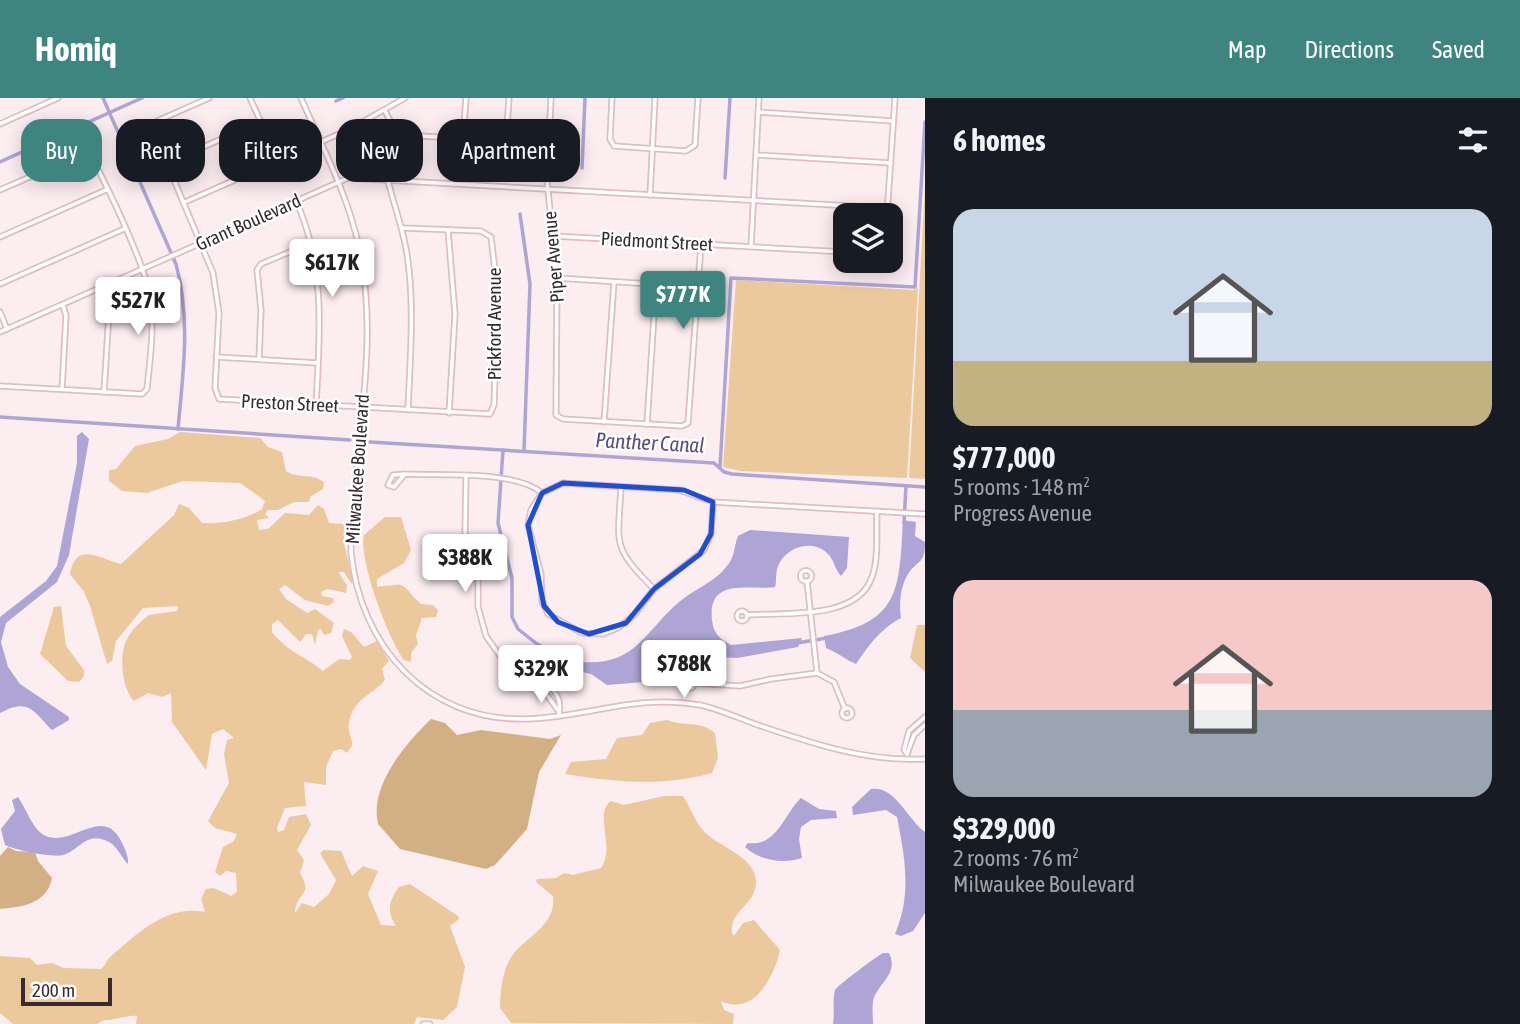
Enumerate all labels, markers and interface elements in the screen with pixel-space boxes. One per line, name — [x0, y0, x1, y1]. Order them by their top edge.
text: Homiq — [35, 30, 117, 68]
text: Map — [1228, 36, 1266, 63]
text: Directions — [1304, 36, 1394, 63]
text: Saved — [1432, 36, 1485, 63]
chip: Buy — [21, 119, 102, 182]
chip: Rent — [116, 119, 205, 182]
chip: Filters — [219, 119, 322, 182]
chip: New — [336, 119, 423, 182]
chip: Apartment — [437, 119, 580, 182]
icon: filters — [1454, 121, 1492, 159]
text: 6 homes — [953, 123, 1046, 157]
street label: Grant Boulevard — [192, 189, 304, 255]
map controls — [833, 203, 903, 273]
button: layers — [833, 203, 903, 273]
street label: Piper Avenue — [538, 210, 568, 304]
street label: Piedmont Street — [600, 227, 714, 255]
pin: $617K — [283, 240, 381, 299]
text: $617K — [305, 249, 359, 275]
icon: home — [1160, 255, 1286, 381]
street label: Pickford Avenue — [483, 268, 505, 380]
pin: $777K — [634, 272, 732, 331]
pin: $527K — [89, 278, 187, 337]
text: $777K — [656, 281, 710, 307]
text: $527K — [111, 287, 165, 313]
street label: Preston Street — [241, 389, 339, 417]
street label: Milwaukee Boulevard — [341, 393, 373, 545]
water label: Panther Canal — [595, 427, 705, 457]
text: $777,000 — [953, 440, 1056, 474]
text: 5 rooms · 148 m² — [953, 474, 1090, 500]
text: Progress Avenue — [953, 500, 1092, 526]
pin: $388K — [416, 534, 514, 594]
text: $388K — [438, 544, 492, 570]
icon: home — [1160, 626, 1286, 752]
pin: $788K — [635, 640, 733, 700]
pin: $329K — [492, 646, 590, 705]
text: $788K — [657, 650, 711, 676]
text: $329K — [514, 655, 568, 681]
text: $329,000 — [953, 811, 1056, 845]
text: 2 rooms · 76 m² — [953, 845, 1079, 871]
text: Milwaukee Boulevard — [953, 871, 1135, 897]
scale bar — [21, 975, 112, 1007]
text: 200 m — [32, 979, 75, 1001]

